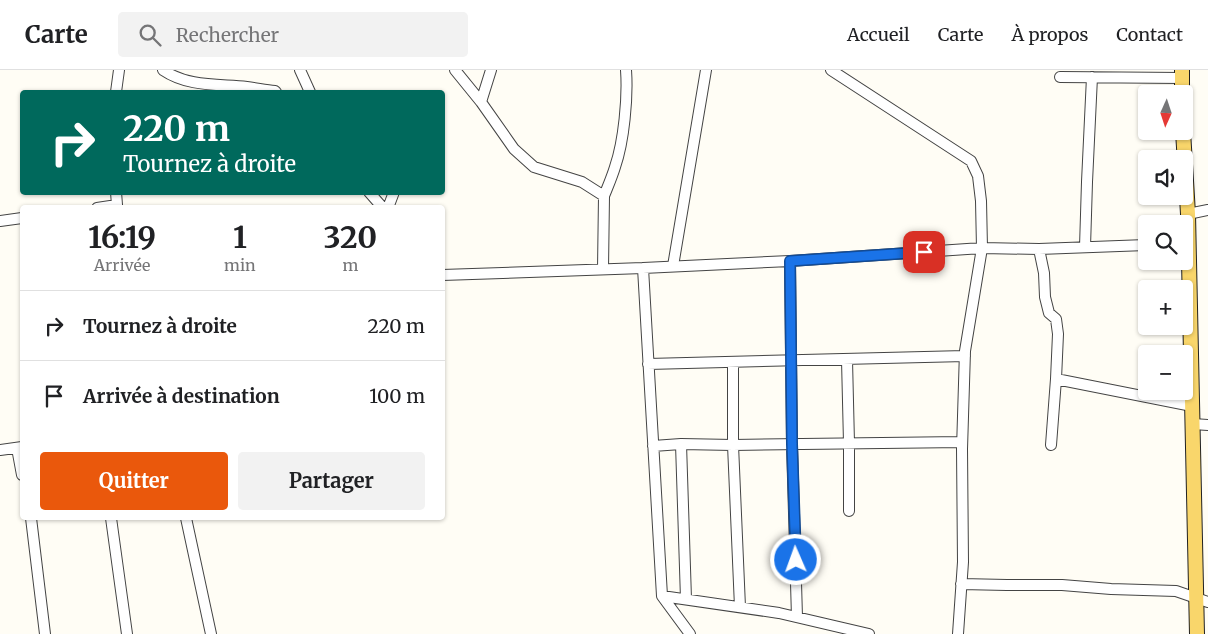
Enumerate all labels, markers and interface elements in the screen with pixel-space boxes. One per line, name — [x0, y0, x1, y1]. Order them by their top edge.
search box — [118, 12, 468, 57]
text: Carte — [25, 19, 88, 50]
icon: search — [136, 21, 164, 49]
text: Rechercher — [176, 23, 279, 47]
text: Accueil — [847, 23, 910, 46]
text: Carte — [938, 23, 983, 46]
text: À propos — [1011, 23, 1088, 46]
text: Contact — [1116, 23, 1183, 46]
north arrow — [1138, 85, 1192, 140]
map controls — [1138, 85, 1193, 400]
text: 220 m — [123, 107, 230, 151]
icon: right — [40, 110, 105, 175]
text: Tournez à droite — [123, 150, 296, 178]
button: sound — [1138, 150, 1193, 205]
button: search — [1138, 215, 1193, 270]
text: 16:19 — [88, 218, 156, 256]
text: 1 — [233, 218, 247, 256]
text: 320 — [324, 218, 377, 256]
pin — [903, 231, 945, 273]
icon: arrive — [910, 238, 938, 266]
text: Arrivée — [94, 255, 150, 275]
text: min — [224, 255, 256, 275]
text: m — [342, 255, 358, 275]
button: + — [1138, 280, 1193, 335]
icon: right — [40, 312, 68, 340]
text: Tournez à droite — [83, 314, 237, 338]
text: 220 m — [368, 314, 425, 338]
button: − — [1138, 345, 1193, 400]
icon: arrive — [40, 382, 68, 410]
text: Arrivée à destination — [83, 384, 280, 408]
text: 100 m — [369, 384, 425, 408]
button: Quitter — [40, 452, 228, 510]
button: Partager — [238, 452, 425, 510]
position arrow — [769, 533, 821, 585]

